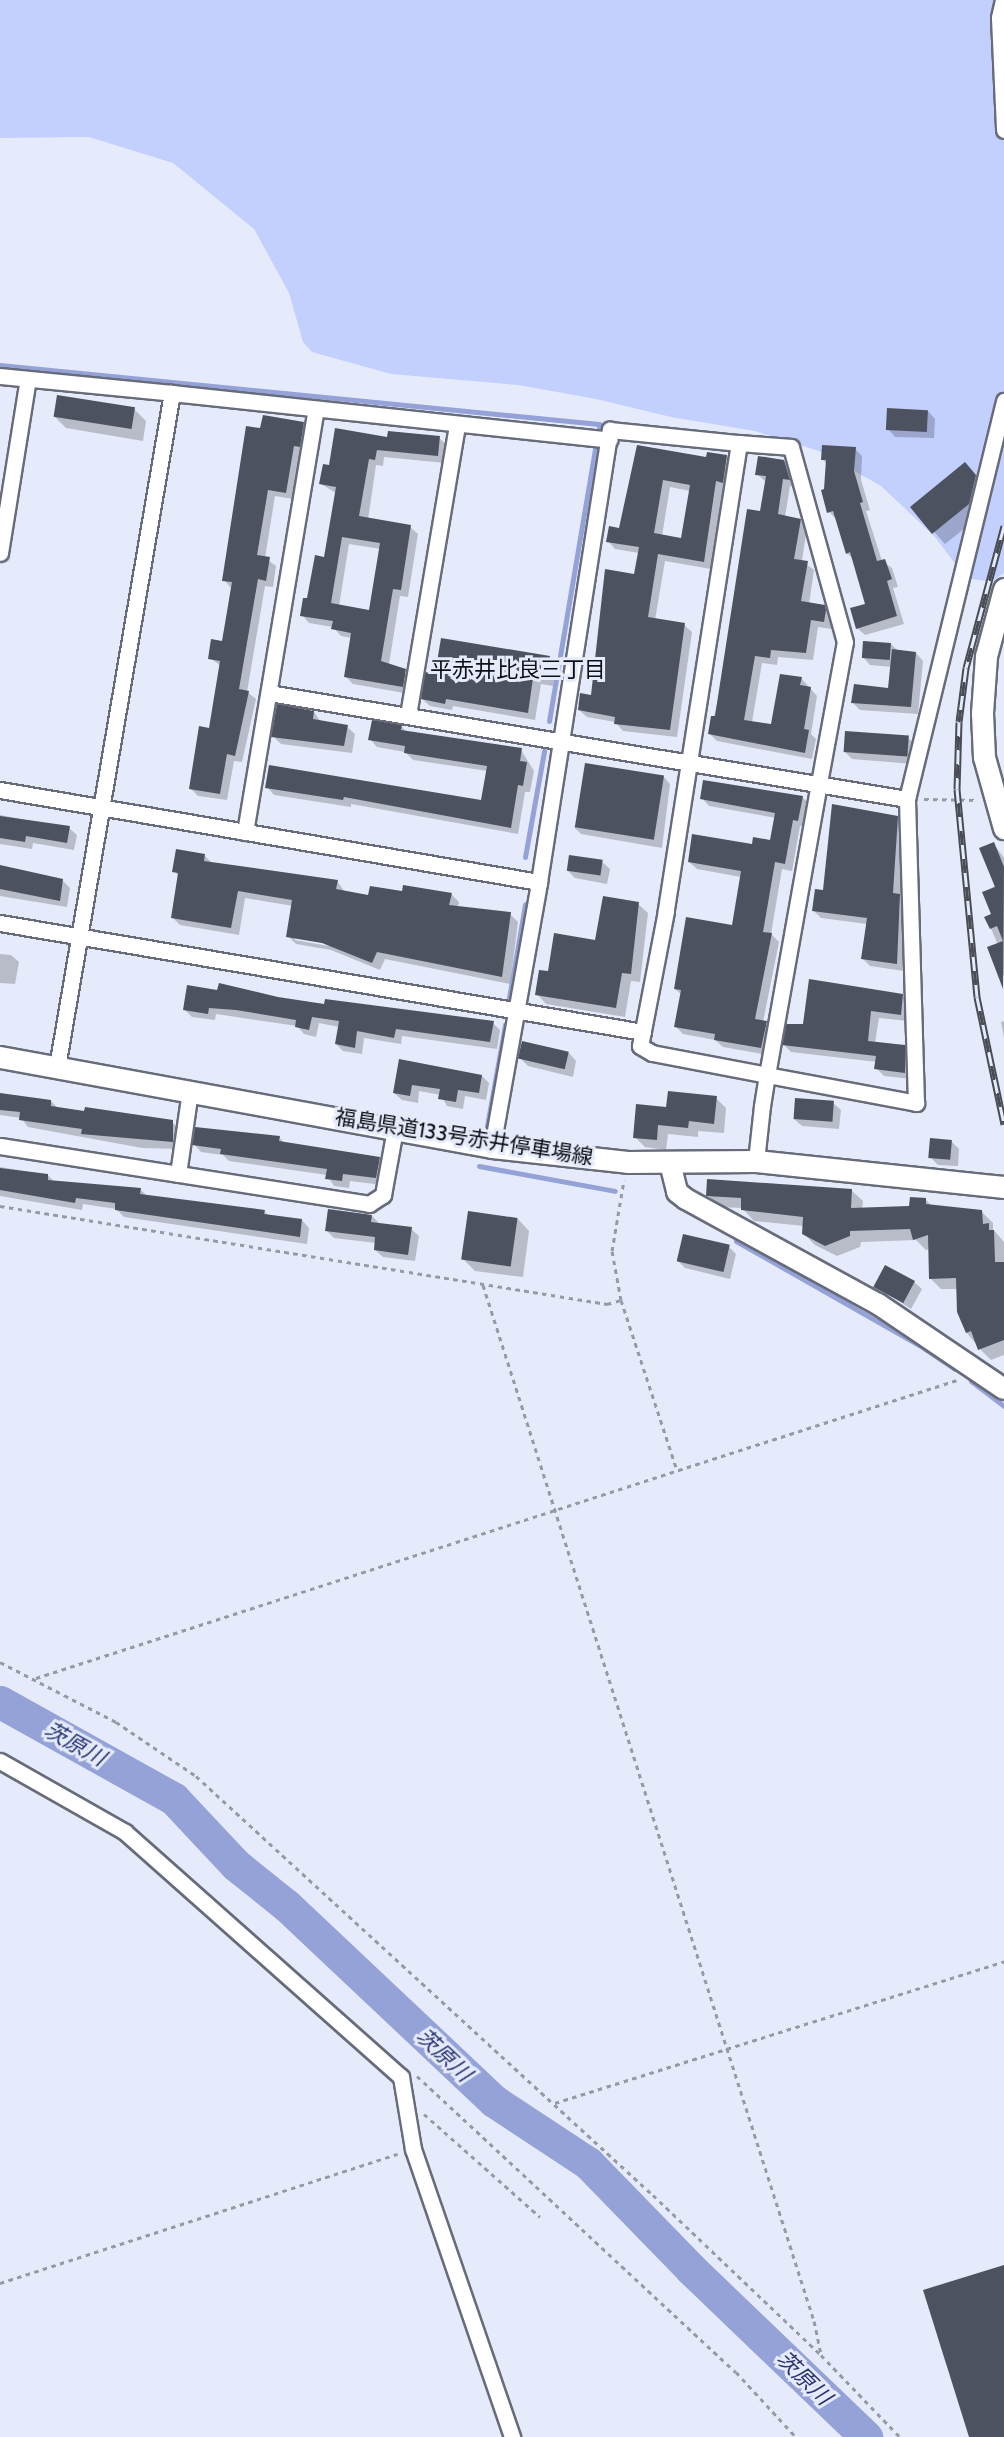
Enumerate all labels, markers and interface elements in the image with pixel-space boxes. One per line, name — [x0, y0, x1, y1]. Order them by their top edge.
district label: 平赤井比良三丁目 — [430, 657, 606, 683]
street label: 福島県道133号赤井停車場線 — [333, 1104, 595, 1170]
water label: 茨原川 — [40, 1716, 110, 1772]
water label: 茨原川 — [411, 2023, 477, 2087]
water label: 茨原川 — [771, 2346, 837, 2410]

